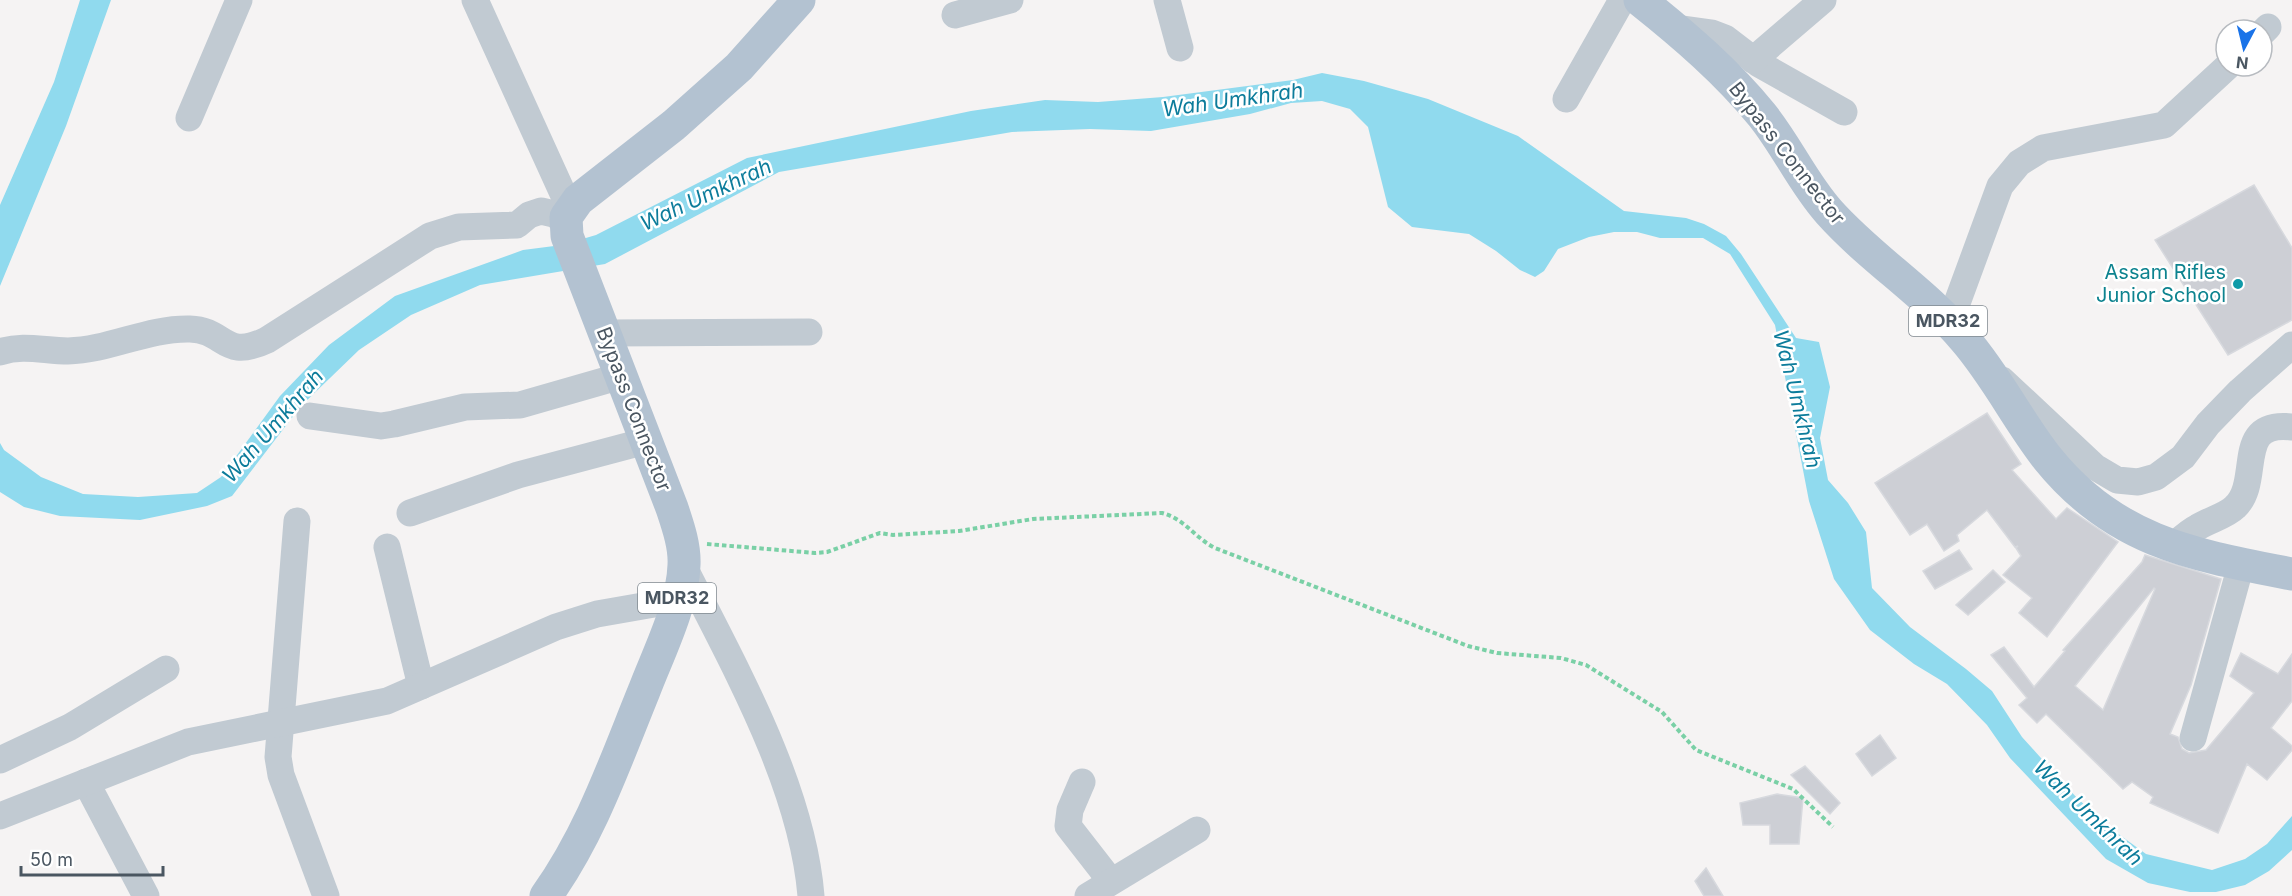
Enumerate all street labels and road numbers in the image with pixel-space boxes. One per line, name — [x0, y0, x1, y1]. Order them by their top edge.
street label: Bypass Connector — [1724, 77, 1850, 229]
road number: MDR32 — [1909, 306, 1987, 336]
street label: Bypass Connector — [592, 324, 677, 495]
road number: MDR32 — [638, 583, 716, 613]

